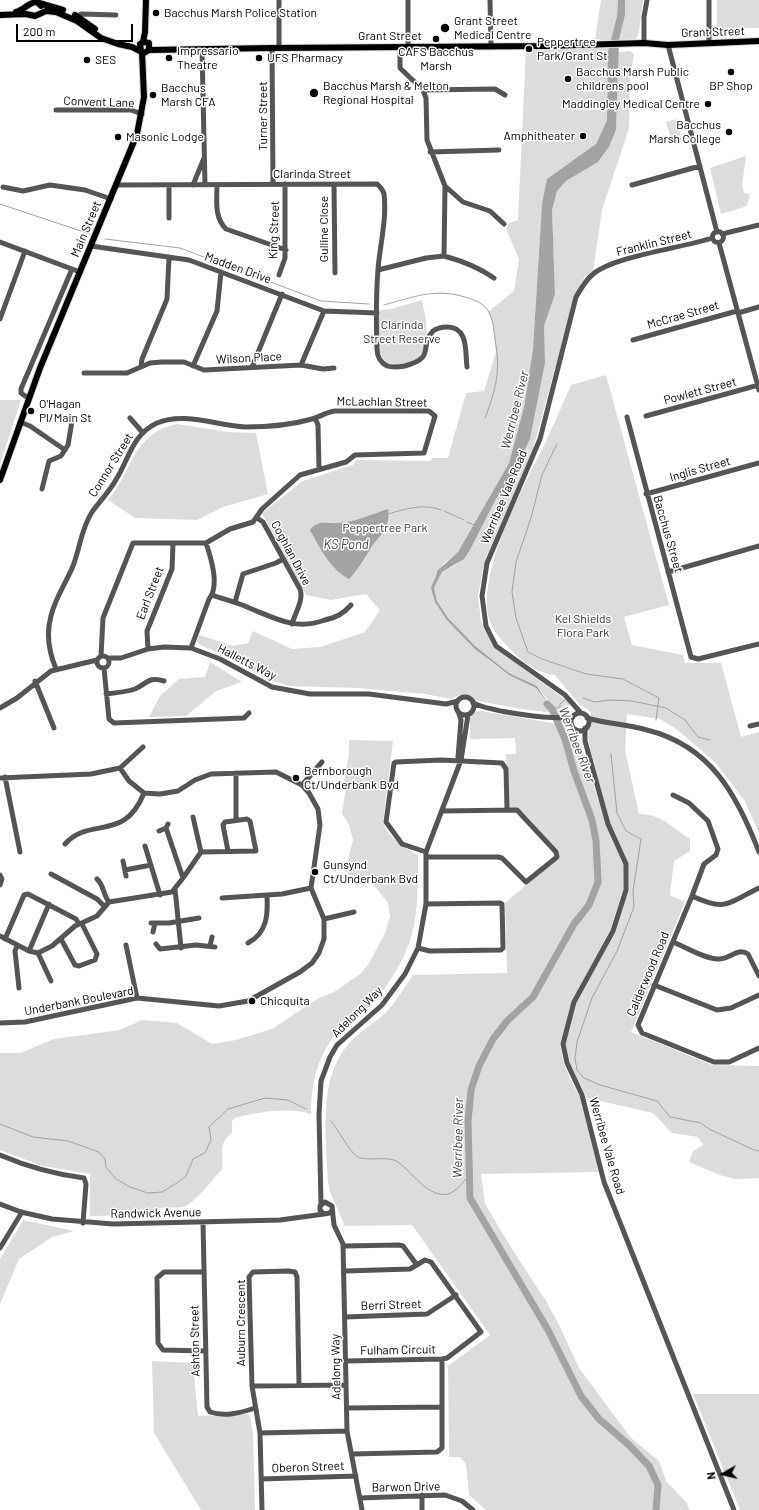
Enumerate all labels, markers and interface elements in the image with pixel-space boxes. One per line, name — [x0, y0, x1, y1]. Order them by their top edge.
place label: Bacchus Marsh Police Station — [164, 6, 317, 20]
marker: Bacchus Marsh Police Station — [151, 8, 161, 18]
place label: Grant Street Medical Centre — [454, 14, 531, 42]
scale bar — [18, 16, 135, 42]
marker: Grant Street Medical Centre — [439, 22, 451, 34]
text: 200 m — [23, 24, 55, 38]
street label: Grant Street — [681, 24, 745, 40]
street label: Grant Street — [358, 29, 422, 43]
marker: CAFS Bacchus Marsh — [431, 34, 441, 44]
place label: Peppertree Park/Grant St — [537, 35, 608, 63]
place label: Impressario Theatre — [177, 44, 239, 72]
marker: Peppertree Park/Grant St — [524, 44, 534, 54]
place label: CAFS Bacchus Marsh — [398, 45, 474, 73]
place label: UFS Pharmacy — [267, 51, 343, 65]
place label: SES — [95, 53, 116, 67]
marker: Impressario Theatre — [164, 53, 174, 63]
marker: UFS Pharmacy — [254, 53, 264, 63]
marker: SES — [82, 55, 92, 65]
place label: Bacchus Marsh Public childrens pool — [576, 65, 689, 93]
marker: BP Shop — [726, 67, 736, 77]
marker: Bacchus Marsh Public childrens pool — [563, 74, 573, 84]
place label: Bacchus Marsh & Melton Regional Hospital — [323, 79, 449, 107]
place label: BP Shop — [709, 79, 753, 93]
place label: Bacchus Marsh CFA — [161, 81, 215, 109]
street label: Turner Street — [256, 81, 270, 151]
marker: Bacchus Marsh & Melton Regional Hospital — [308, 87, 320, 99]
marker: Bacchus Marsh CFA — [148, 90, 158, 100]
street label: Convent Lane — [63, 94, 135, 110]
place label: Maddingley Medical Centre — [562, 97, 700, 111]
marker: Maddingley Medical Centre — [703, 99, 713, 109]
place label: Bacchus Marsh College — [649, 118, 721, 146]
marker: Bacchus Marsh College — [724, 127, 734, 137]
place label: Amphitheater — [504, 129, 575, 143]
place label: Masonic Lodge — [126, 130, 204, 144]
marker: Amphitheater — [578, 131, 588, 141]
marker: Masonic Lodge — [113, 132, 123, 142]
street label: Clarinda Street — [273, 167, 351, 181]
street label: Gulline Close — [317, 196, 331, 262]
street label: Main Street — [68, 199, 104, 259]
street label: King Street — [266, 201, 282, 259]
street label: Franklin Street — [615, 227, 693, 259]
street label: Madden Drive — [203, 249, 273, 287]
street label: McCrae Street — [645, 298, 721, 332]
park label: Clarinda Street Reserve — [363, 318, 441, 346]
street label: Wilson Place — [216, 349, 282, 367]
water label: Werribee River — [498, 369, 532, 451]
street label: Powlett Street — [662, 374, 738, 408]
street label: McLachlan Street — [336, 394, 428, 410]
place label: O'Hagan Pl/Main St — [39, 397, 92, 425]
marker: O'Hagan Pl/Main St — [26, 406, 36, 416]
street label: Connor Street — [86, 430, 136, 500]
street label: Werribee Vale Road — [478, 448, 530, 546]
street label: Inglis Street — [668, 453, 732, 485]
street label: Bacchus Street — [650, 494, 686, 574]
street label: Coghlan Drive — [268, 518, 314, 588]
park label: Peppertree Park — [343, 521, 427, 535]
water label: KS Pond — [323, 537, 369, 553]
street label: Earl Street — [133, 564, 167, 622]
park label: Kel Shields Flora Park — [555, 612, 611, 640]
street label: Halletts Way — [215, 641, 279, 683]
water label: Werribee River — [555, 705, 599, 785]
place label: Bernborough Ct/Underbank Bvd — [304, 764, 399, 792]
marker: Bernborough Ct/Underbank Bvd — [291, 773, 301, 783]
place label: Gunsynd Ct/Underbank Bvd — [323, 858, 418, 886]
marker: Gunsynd Ct/Underbank Bvd — [310, 867, 320, 877]
street label: Calderwood Road — [624, 929, 672, 1019]
street label: Underbank Boulevard — [23, 983, 135, 1019]
street label: Adelong Way — [328, 983, 386, 1041]
place label: Chicquita — [260, 994, 310, 1008]
marker: Chicquita — [247, 996, 257, 1006]
street label: Werribee Vale Road — [586, 1096, 628, 1196]
water label: Werribee River — [450, 1098, 466, 1178]
street label: Randwick Avenue — [110, 1205, 202, 1221]
street label: Auburn Crescent — [234, 1279, 248, 1367]
street label: Berri Street — [360, 1297, 422, 1313]
street label: Ashton Street — [187, 1305, 203, 1377]
street label: Adelong Way — [328, 1334, 344, 1400]
street label: Fulham Circuit — [360, 1342, 436, 1358]
north arrow — [703, 1454, 743, 1494]
street label: Oberon Street — [271, 1459, 345, 1475]
text: N — [704, 1471, 718, 1480]
street label: Barwon Drive — [371, 1479, 441, 1495]

